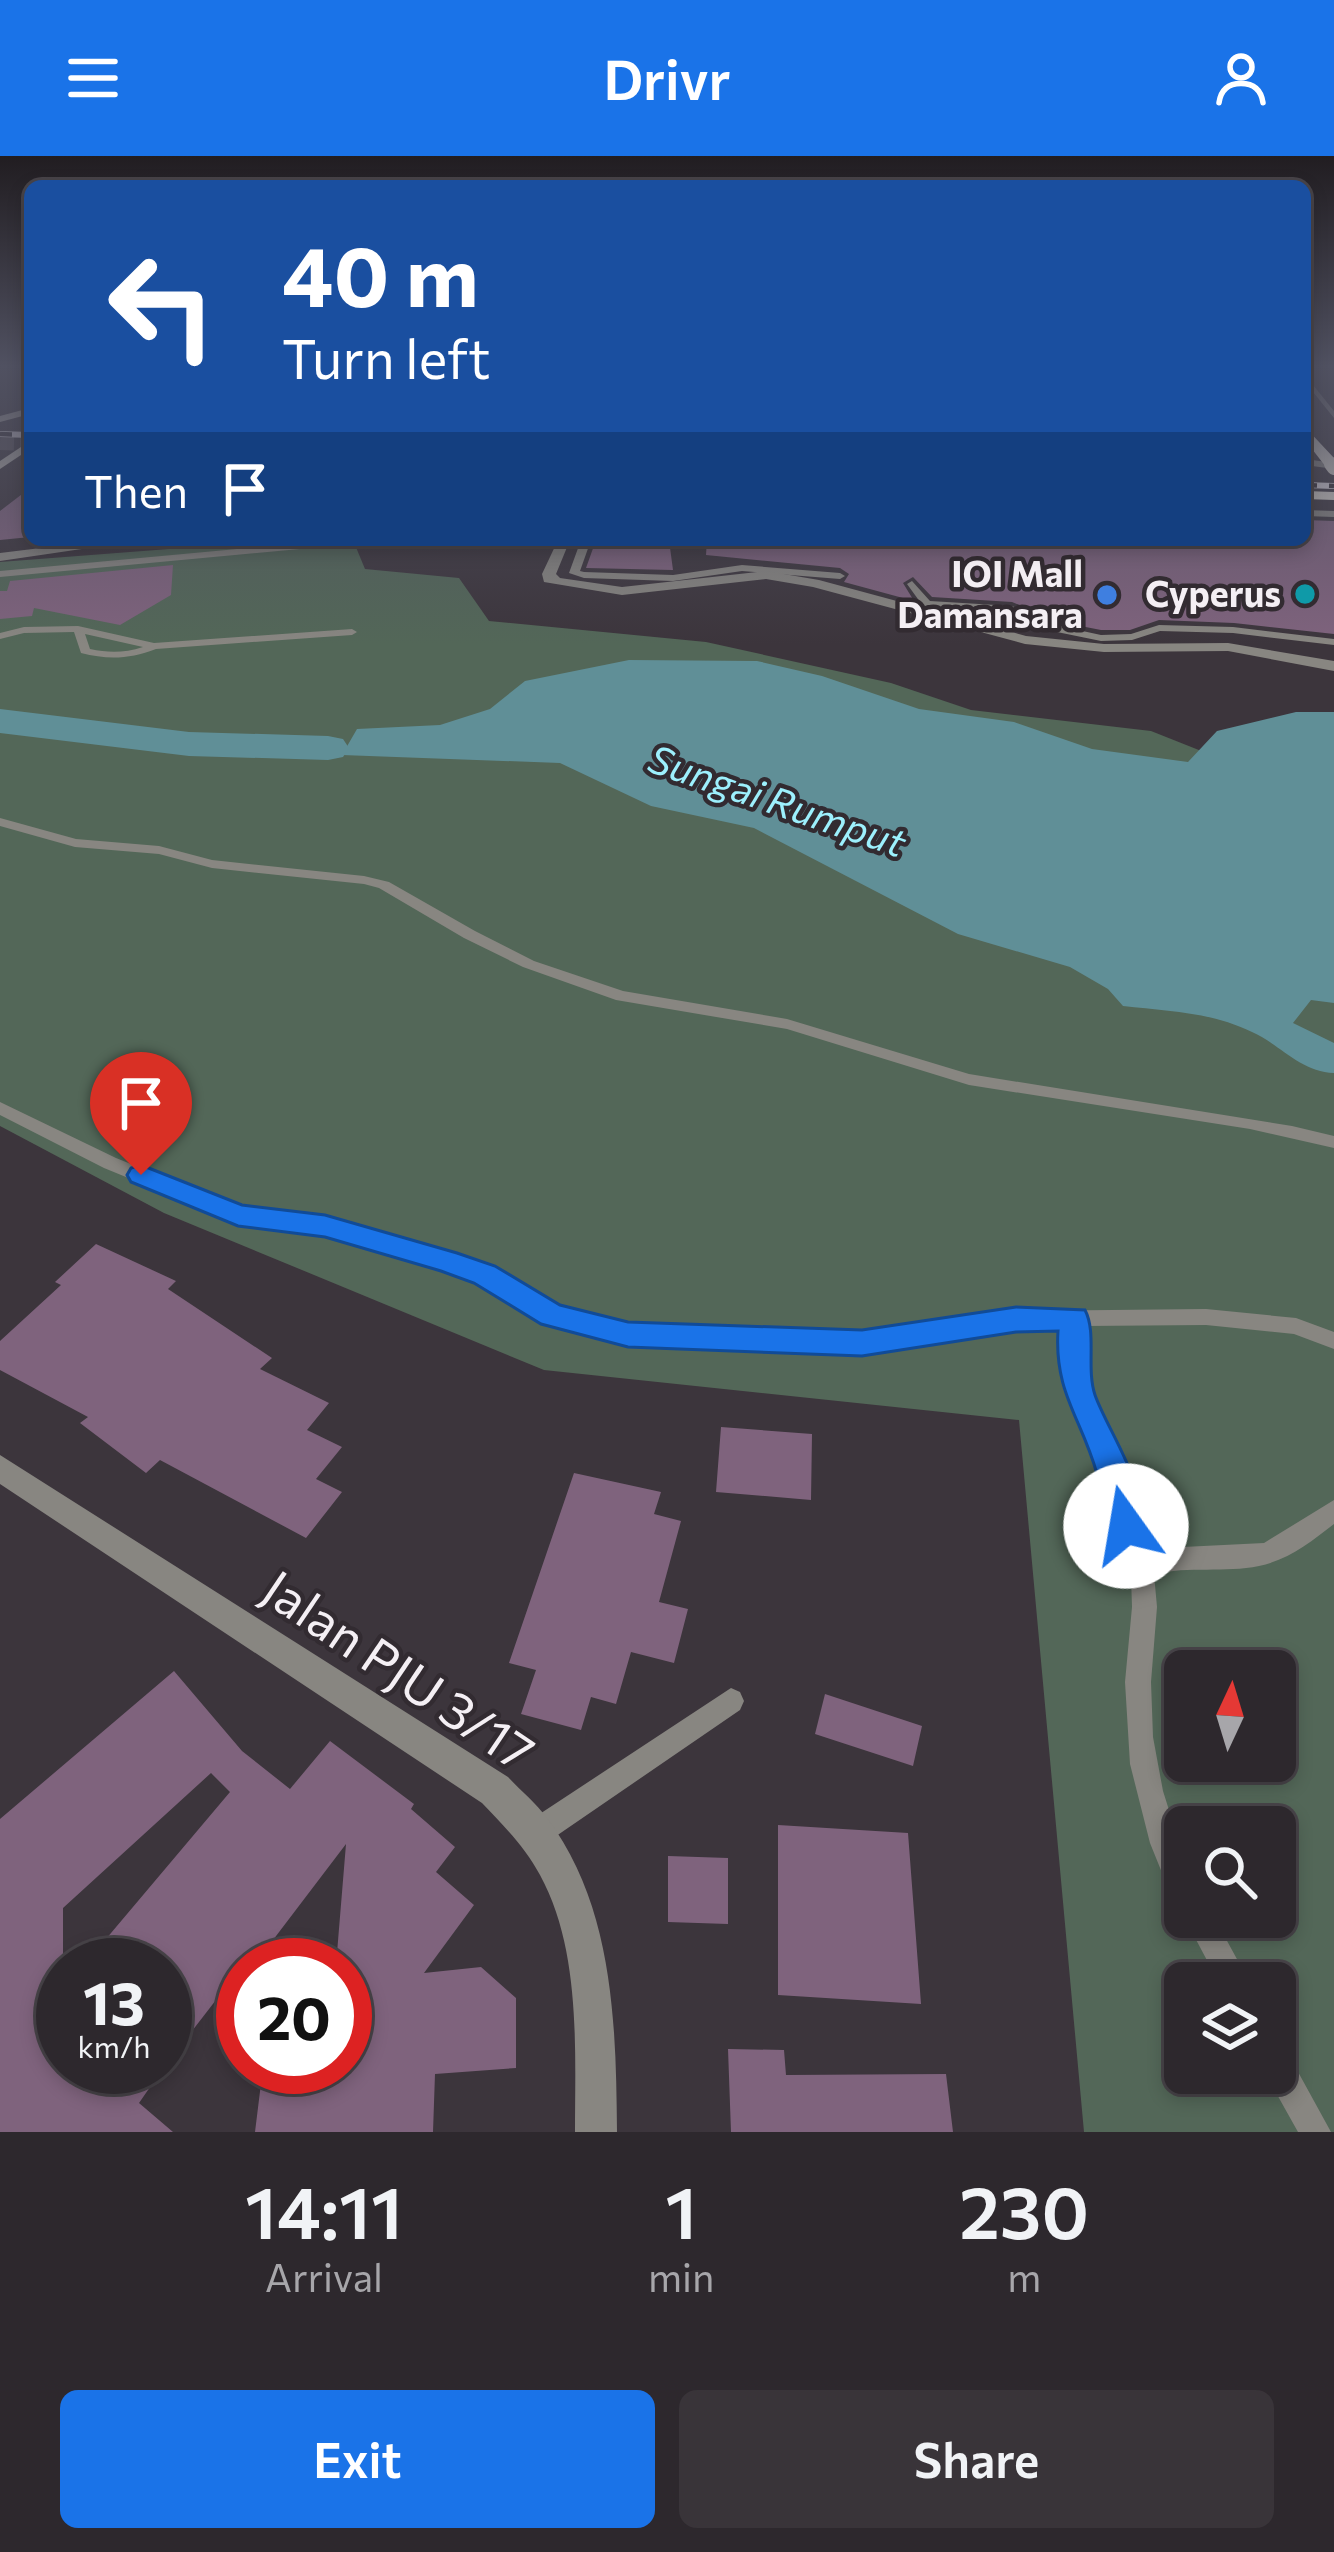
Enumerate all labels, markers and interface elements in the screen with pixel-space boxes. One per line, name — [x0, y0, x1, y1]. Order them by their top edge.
icon: menu — [60, 45, 126, 111]
text: Drivr — [603, 45, 731, 111]
icon: person — [1208, 45, 1274, 111]
text: 40 m — [282, 222, 479, 324]
icon: left — [84, 228, 240, 384]
text: Turn left — [282, 324, 490, 390]
icon: arrive — [212, 456, 278, 522]
text: Then — [84, 462, 188, 517]
place label: IOI Mall Damansara — [897, 550, 1083, 635]
place label: Cyperus — [1145, 570, 1281, 614]
marker: Cyperus — [1292, 581, 1318, 607]
marker: IOI Mall Damansara — [1094, 582, 1120, 608]
water label: Sungai Rumput — [643, 733, 913, 866]
pin — [90, 1052, 192, 1175]
icon: arrive — [108, 1070, 174, 1136]
position arrow — [1063, 1463, 1189, 1589]
street label: Jalan PJU 3/17 — [252, 1555, 547, 1783]
north arrow — [1164, 1650, 1296, 1782]
map controls — [1164, 1650, 1296, 2094]
button: search — [1164, 1806, 1296, 1938]
speed limit sign: 20 — [216, 1938, 372, 2094]
button: layers — [1164, 1962, 1296, 2094]
text: 13 — [83, 1964, 145, 2037]
text: km/h — [78, 2027, 150, 2064]
text: 14:11 — [245, 2166, 403, 2254]
text: 1 — [665, 2166, 697, 2254]
text: 230 — [959, 2166, 1089, 2254]
text: Arrival — [265, 2252, 383, 2300]
text: min — [648, 2252, 714, 2300]
text: m — [1007, 2252, 1041, 2300]
button: Exit — [60, 2390, 655, 2528]
button: Share — [679, 2390, 1274, 2528]

